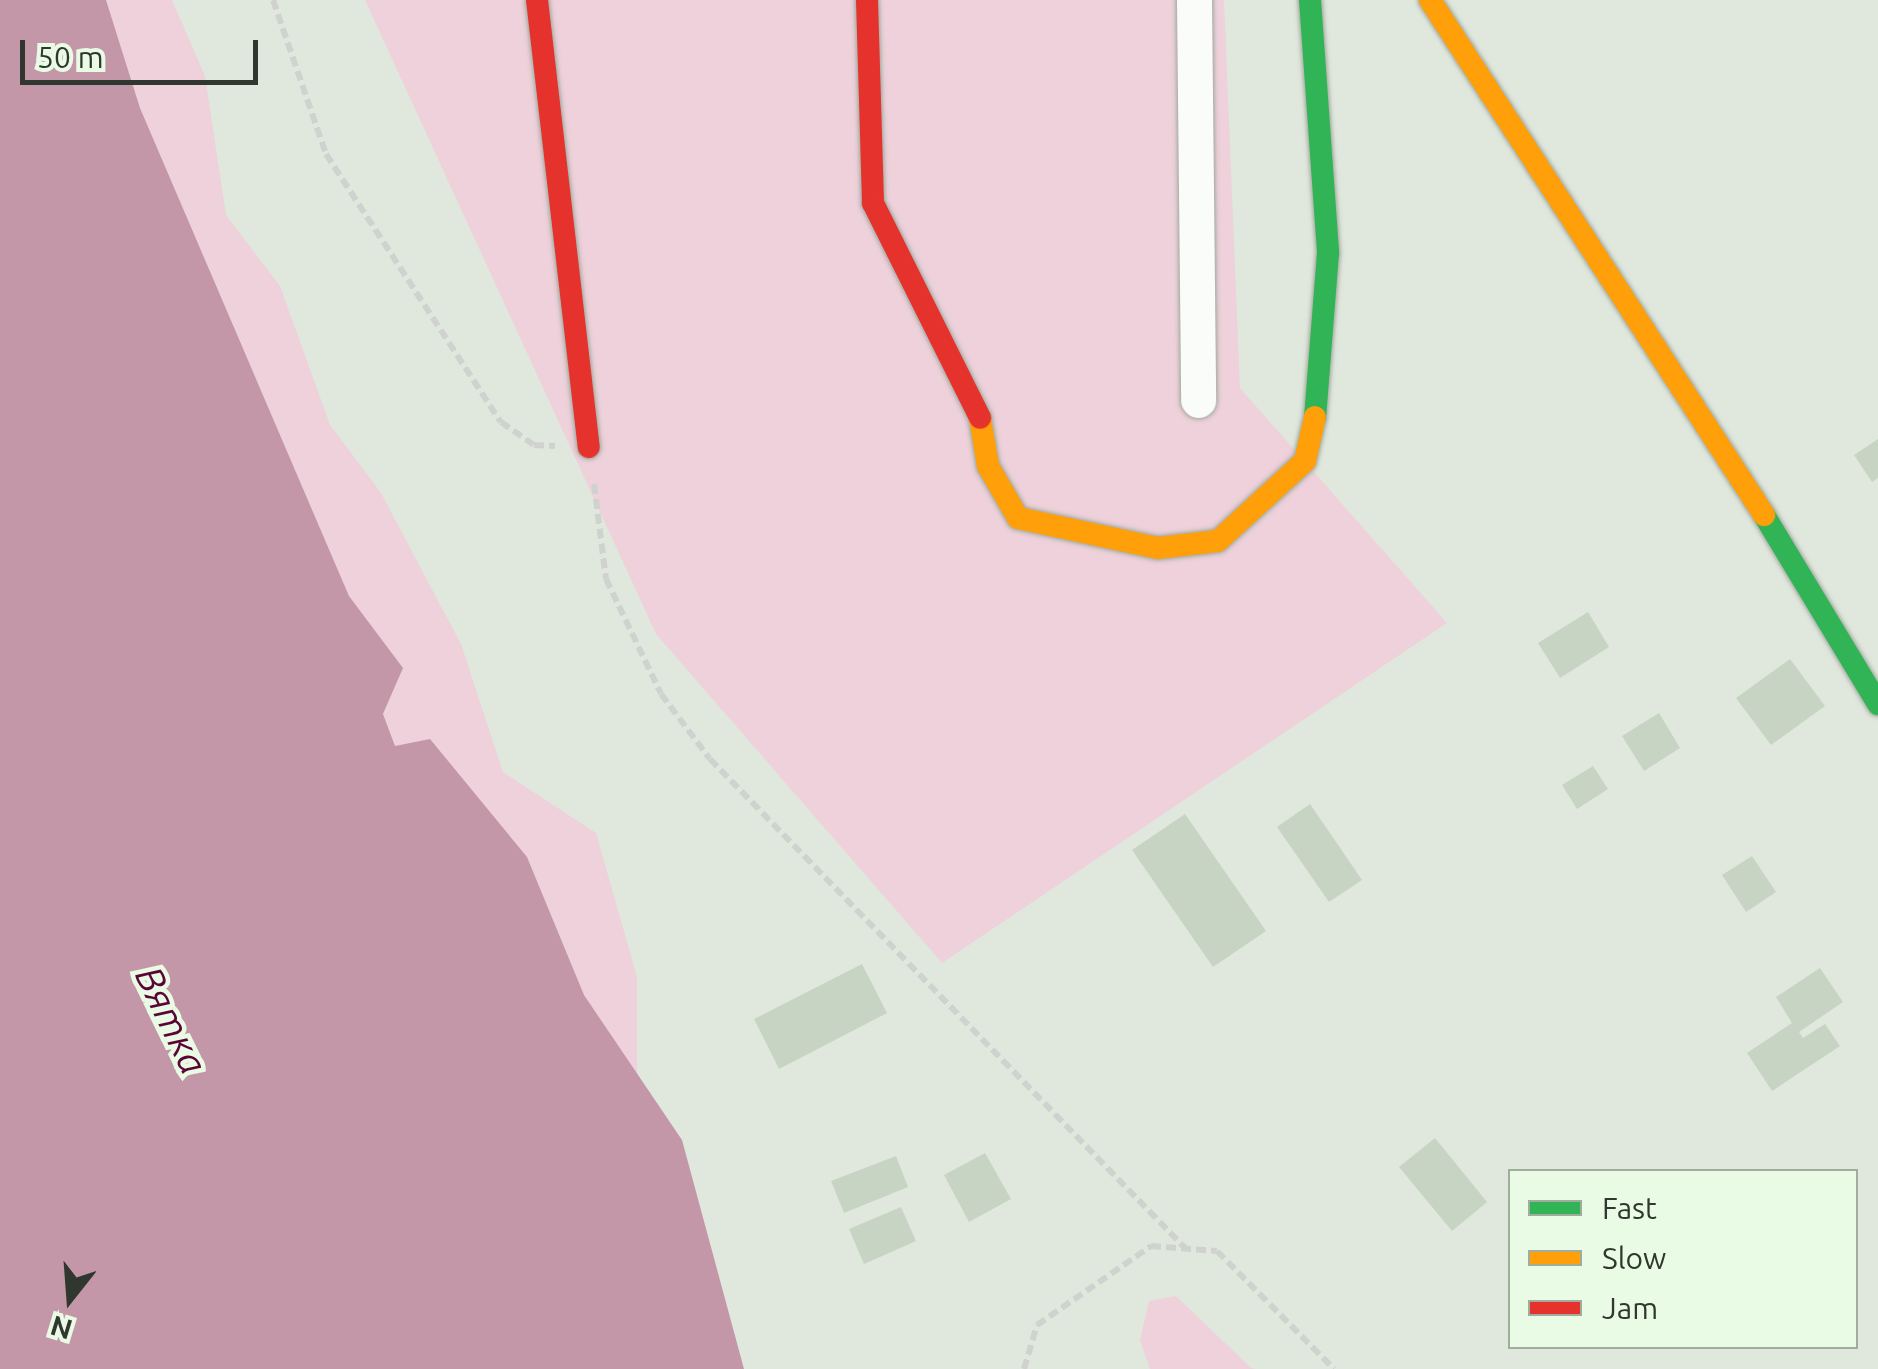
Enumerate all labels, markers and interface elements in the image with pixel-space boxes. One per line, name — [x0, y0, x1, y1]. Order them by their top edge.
scale bar — [25, 20, 262, 82]
text: 50 m — [37, 40, 104, 74]
water label: Вятка — [125, 959, 217, 1081]
legend — [1508, 1169, 1858, 1349]
text: Fast — [1602, 1191, 1657, 1225]
text: Slow — [1602, 1241, 1666, 1275]
north arrow — [20, 1249, 120, 1349]
text: Jam — [1602, 1291, 1658, 1325]
text: N — [47, 1310, 76, 1346]

